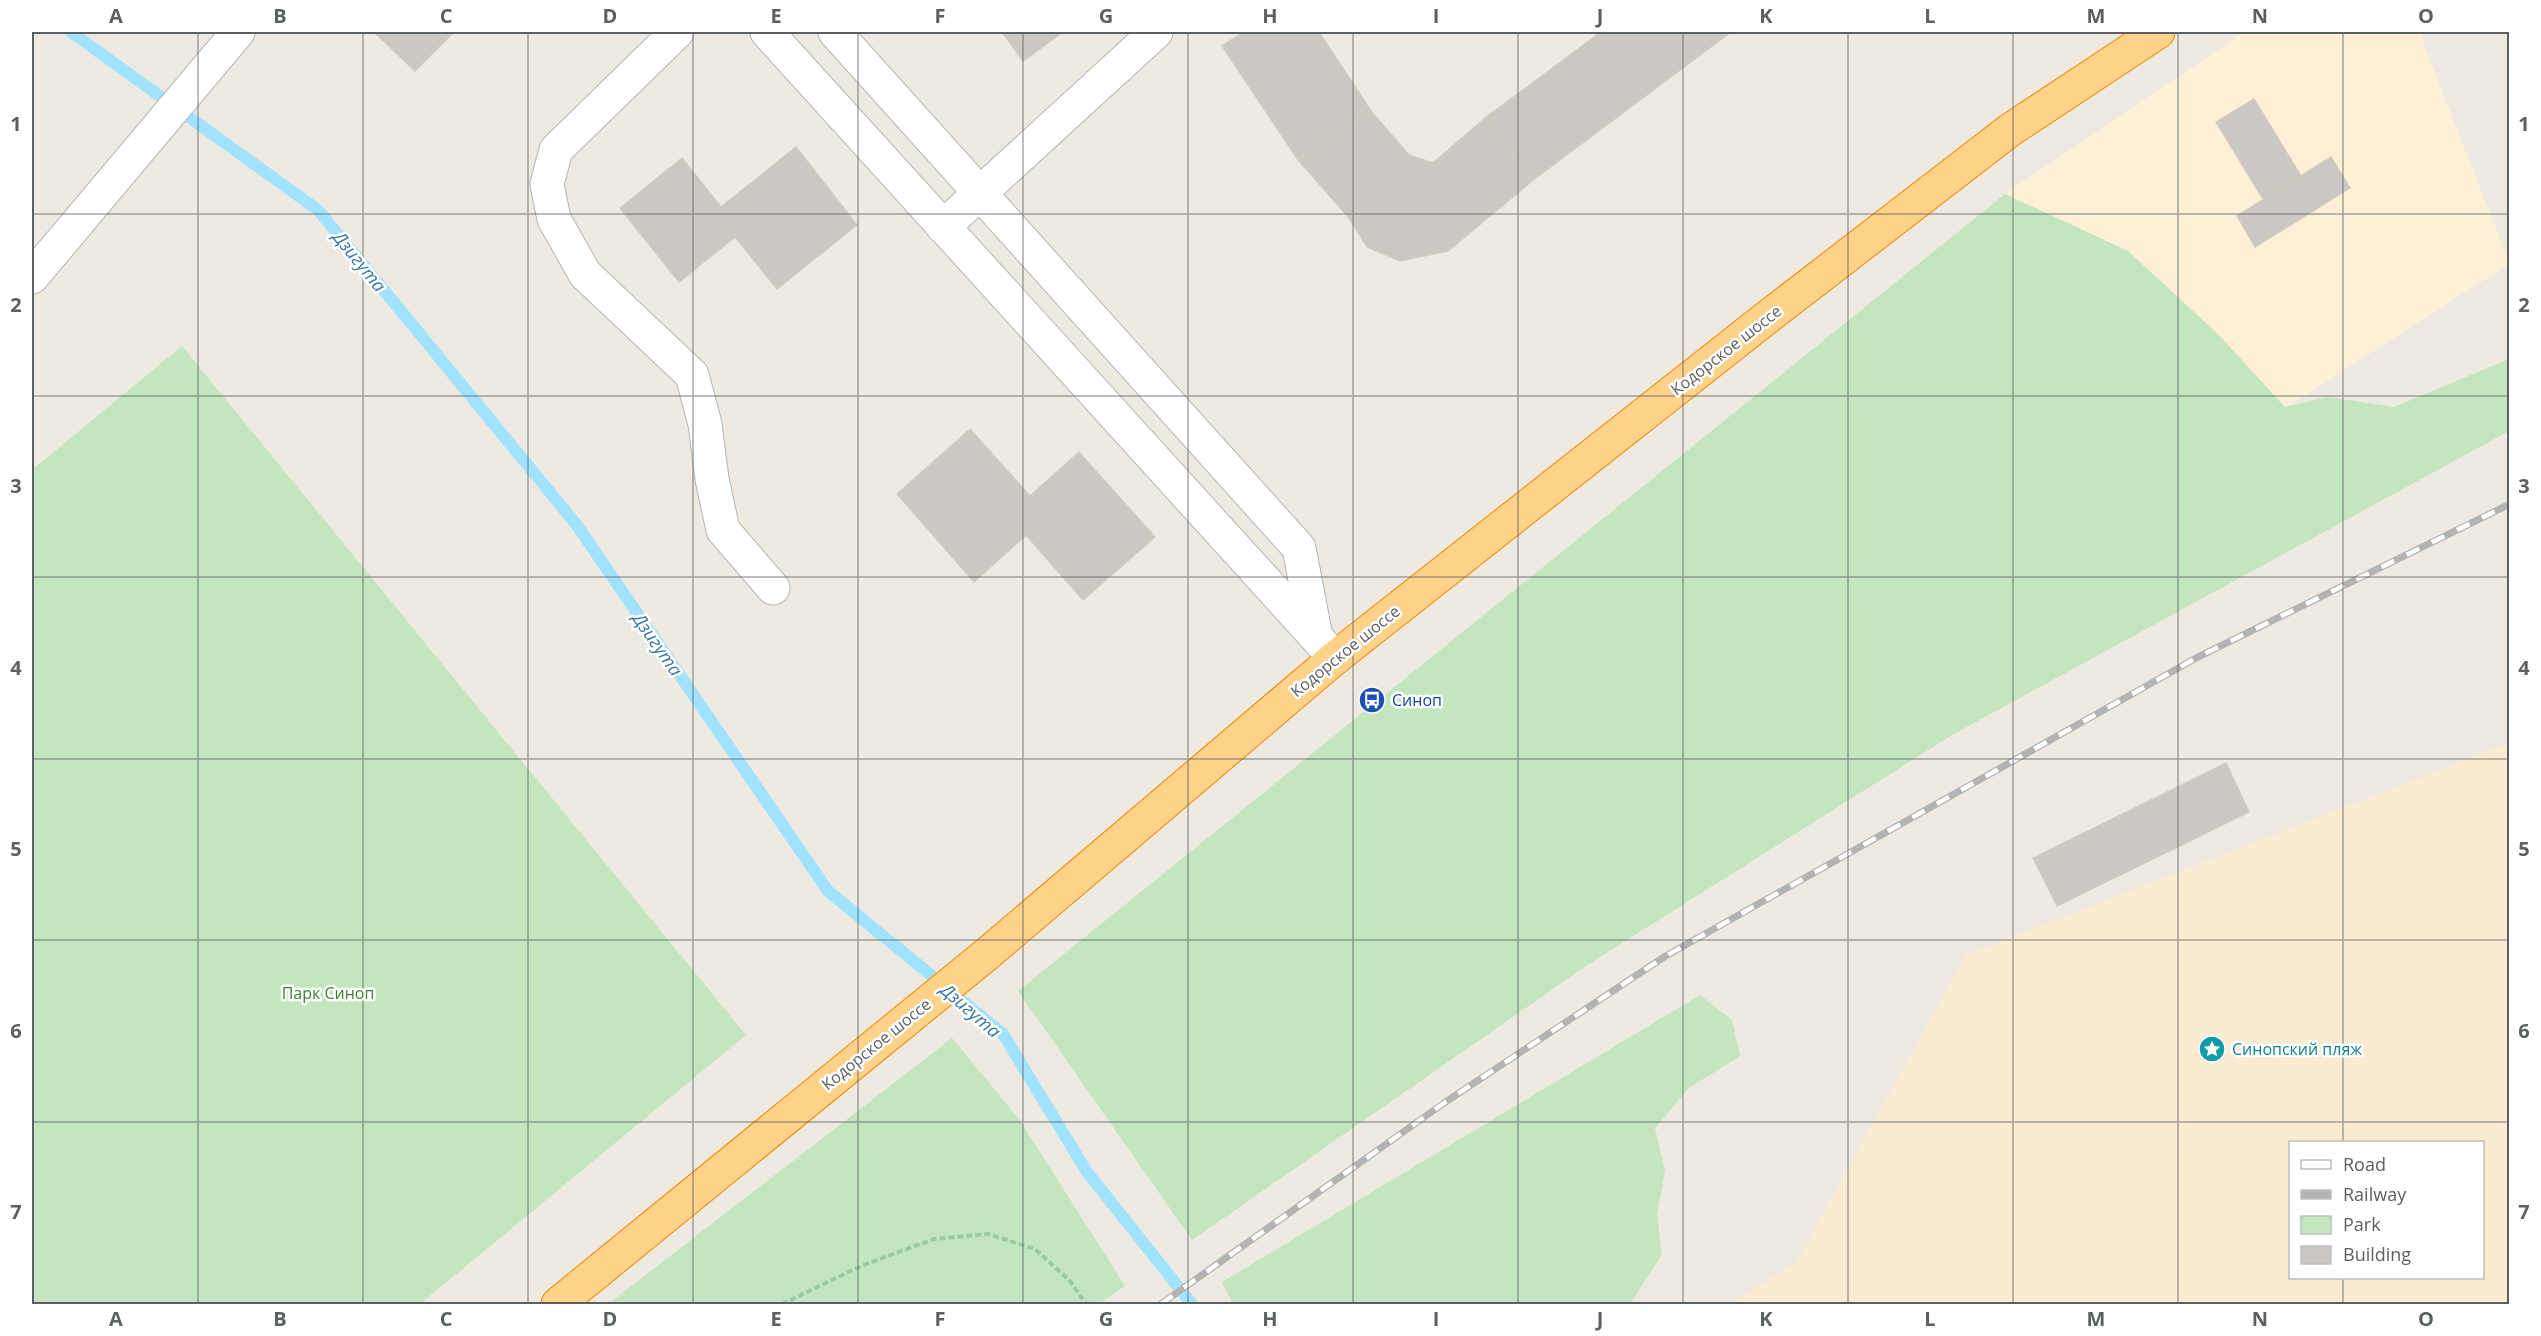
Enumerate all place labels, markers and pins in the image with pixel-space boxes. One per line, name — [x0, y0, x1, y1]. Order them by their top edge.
bus stop icon: Синоп — [1357, 685, 1387, 715]
place label: Синоп — [1392, 689, 1442, 711]
place icon: Синопский пляж — [2197, 1034, 2227, 1064]
place label: Синопский пляж — [2232, 1038, 2362, 1060]

